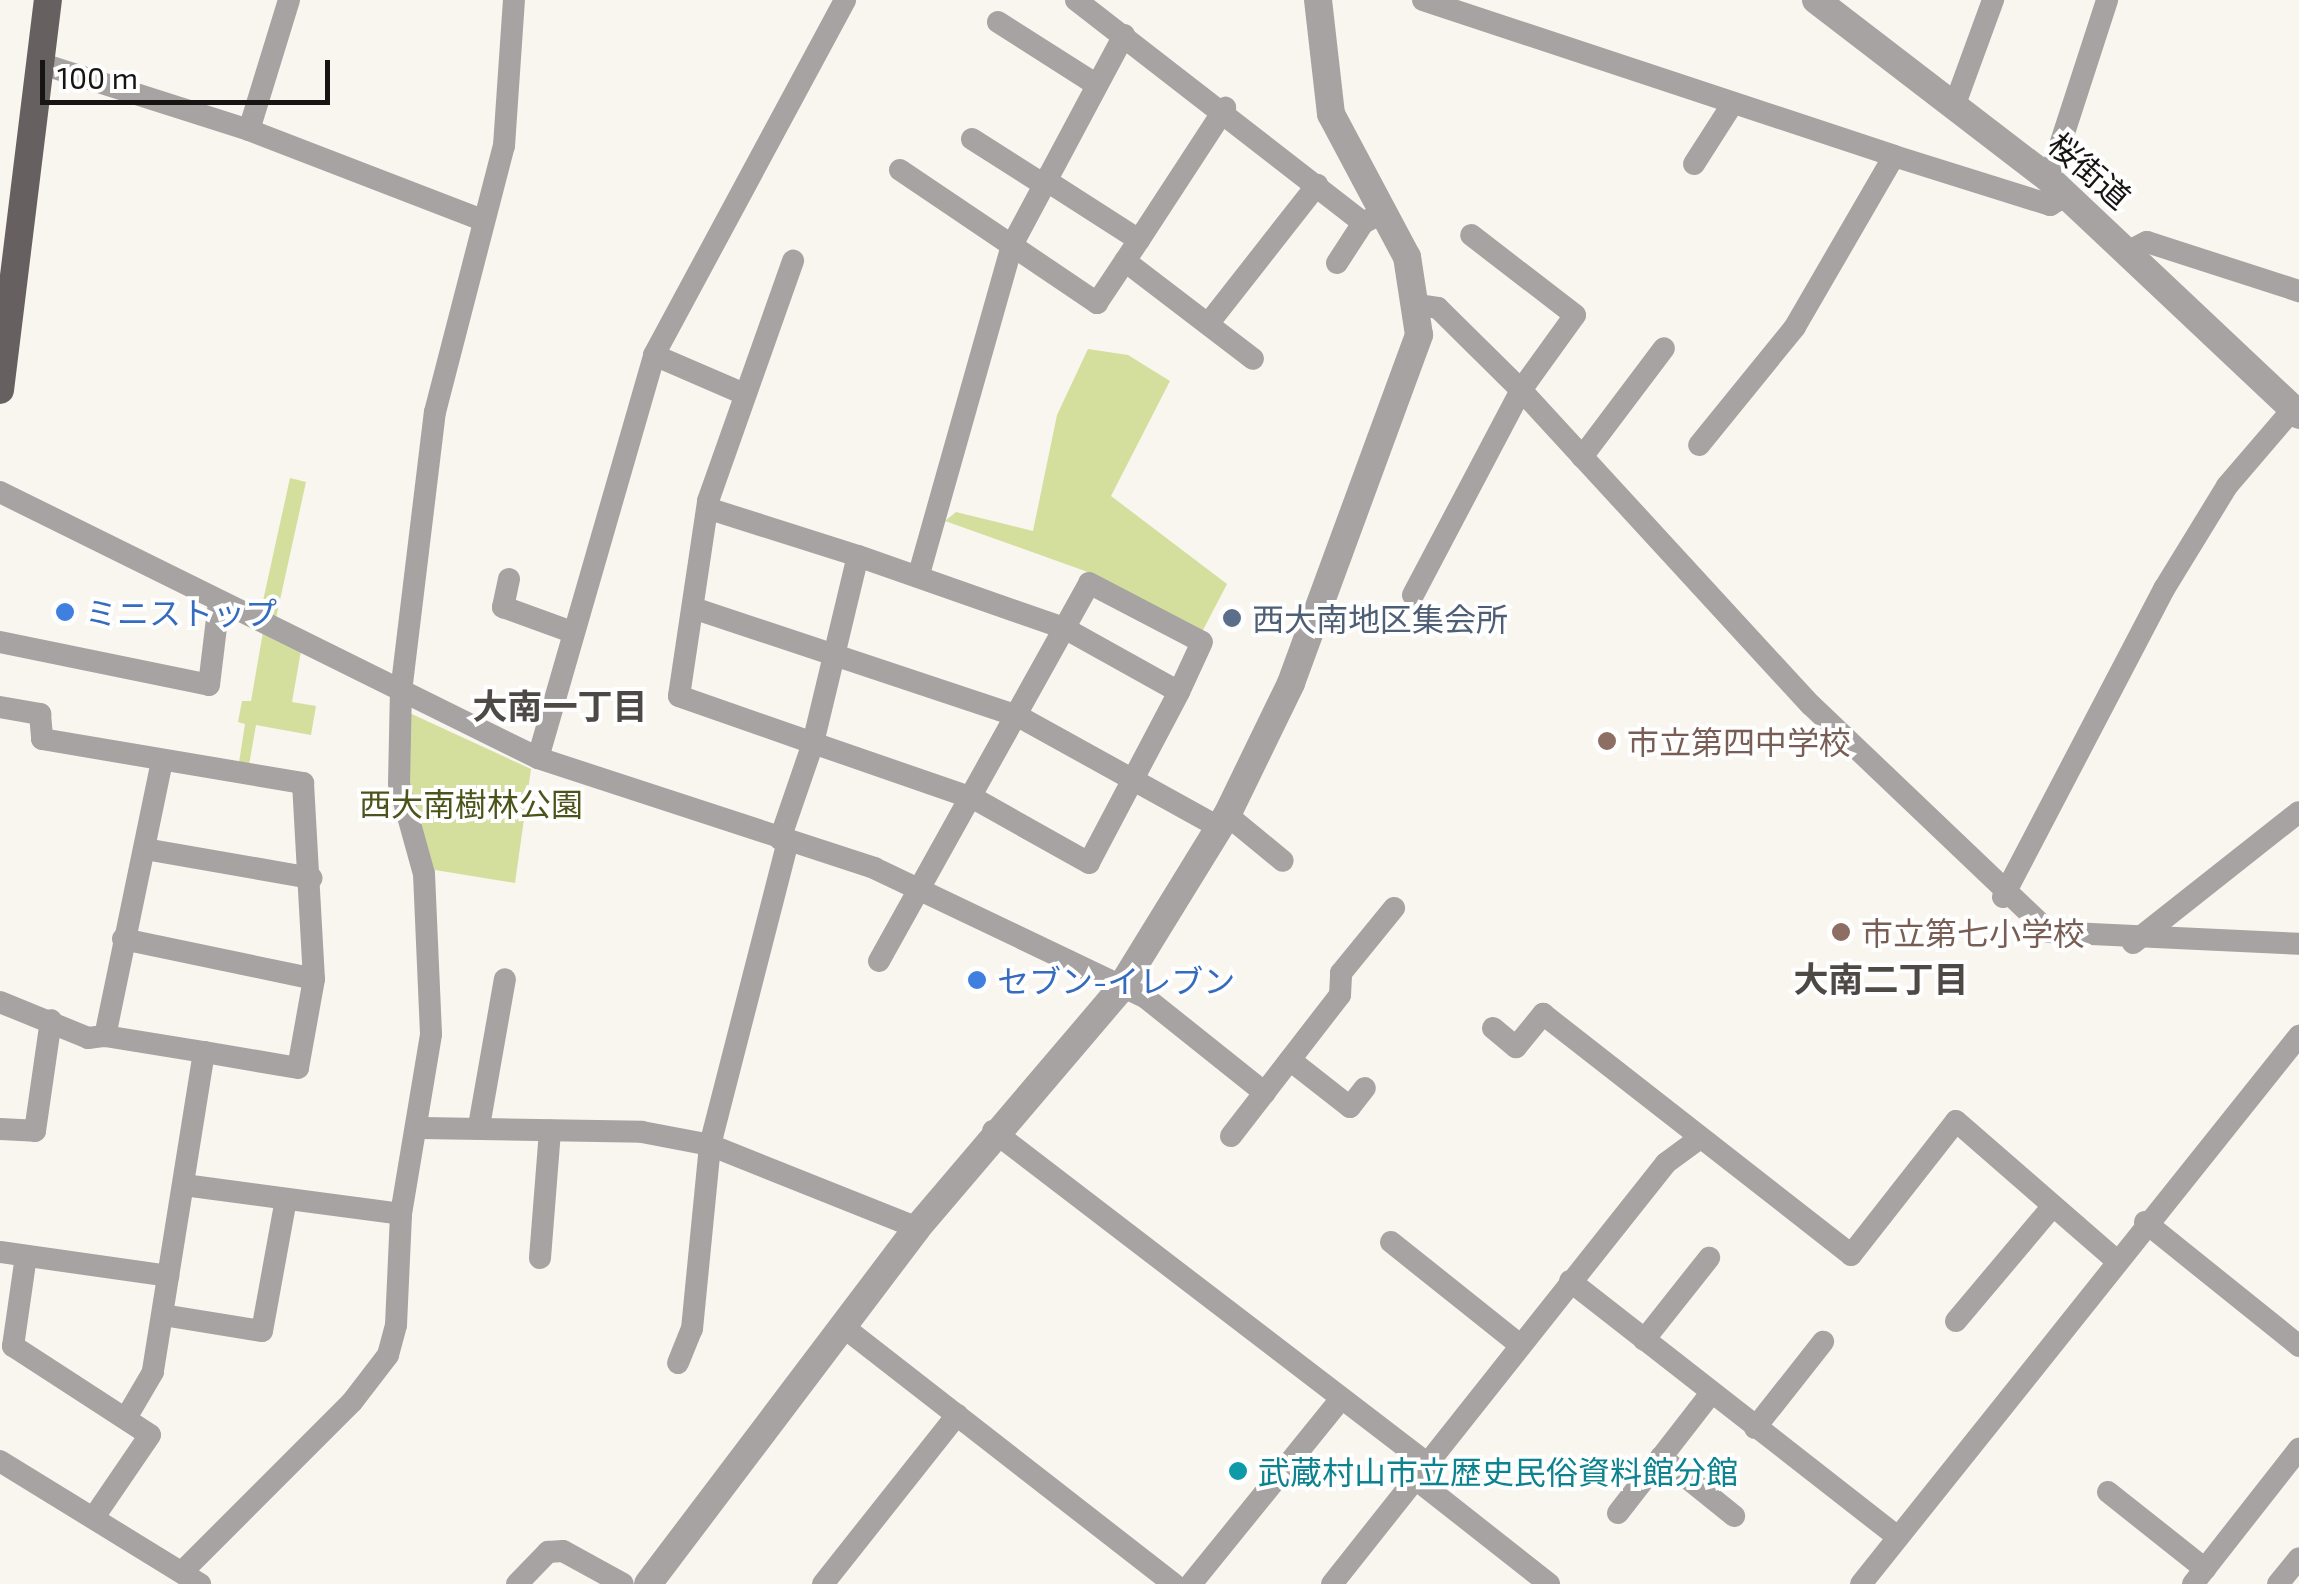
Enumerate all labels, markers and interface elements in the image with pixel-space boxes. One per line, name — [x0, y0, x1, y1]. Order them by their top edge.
scale bar — [45, 40, 335, 102]
text: 100 m — [57, 59, 138, 95]
street label: 桜街道 — [2041, 124, 2139, 216]
place label: ミニストップ — [85, 593, 277, 631]
place label: 西大南地区集会所 — [1252, 599, 1508, 637]
marker: ミニストップ — [54, 601, 76, 623]
marker: 西大南地区集会所 — [1221, 607, 1243, 629]
district label: 大南一丁目 — [473, 684, 647, 726]
place label: 市立第四中学校 — [1627, 722, 1851, 760]
marker: 市立第四中学校 — [1596, 730, 1618, 752]
park label: 西大南樹林公園 — [359, 784, 583, 822]
place label: 市立第七小学校 — [1861, 913, 2085, 951]
marker: 市立第七小学校 — [1830, 921, 1852, 943]
district label: 大南二丁目 — [1794, 957, 1968, 999]
place label: セブン-イレブン — [997, 961, 1235, 999]
marker: セブン-イレブン — [966, 969, 988, 991]
place label: 武蔵村山市立歴史民俗資料館分館 — [1258, 1452, 1738, 1490]
marker: 武蔵村山市立歴史民俗資料館分館 — [1227, 1460, 1249, 1482]

